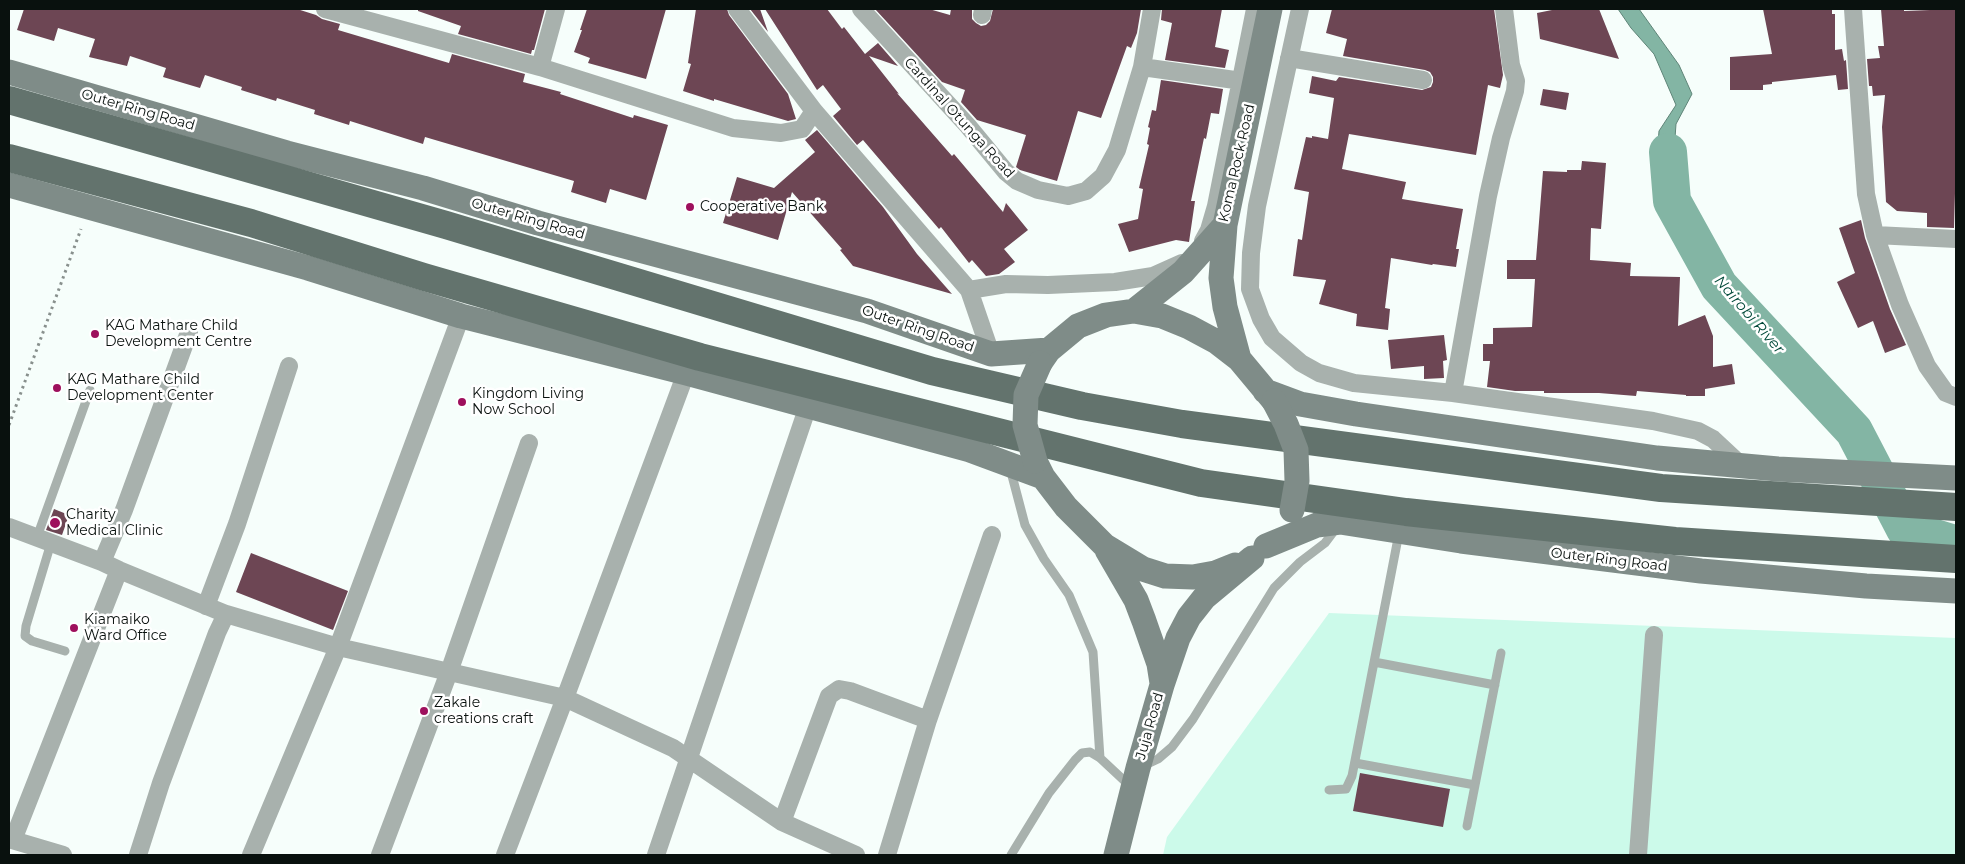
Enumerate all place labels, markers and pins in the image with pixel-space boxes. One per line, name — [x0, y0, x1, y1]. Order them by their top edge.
place label: Cooperative Bank — [700, 199, 824, 215]
marker: Cooperative Bank — [684, 201, 696, 213]
place label: KAG Mathare Child Development Centre — [105, 318, 252, 351]
marker: KAG Mathare Child Development Centre — [89, 328, 101, 340]
place label: KAG Mathare Child Development Center — [67, 372, 214, 404]
marker: KAG Mathare Child Development Center — [51, 382, 63, 394]
place label: Kingdom Living Now School — [472, 386, 584, 418]
marker: Kingdom Living Now School — [456, 396, 468, 408]
place label: Charity Medical Clinic — [66, 507, 163, 540]
marker: Charity Medical Clinic — [48, 516, 62, 530]
place label: Kiamaiko Ward Office — [84, 612, 167, 644]
marker: Kiamaiko Ward Office — [68, 622, 80, 634]
place label: Zakale creations craft — [434, 695, 534, 728]
marker: Zakale creations craft — [418, 705, 430, 717]

